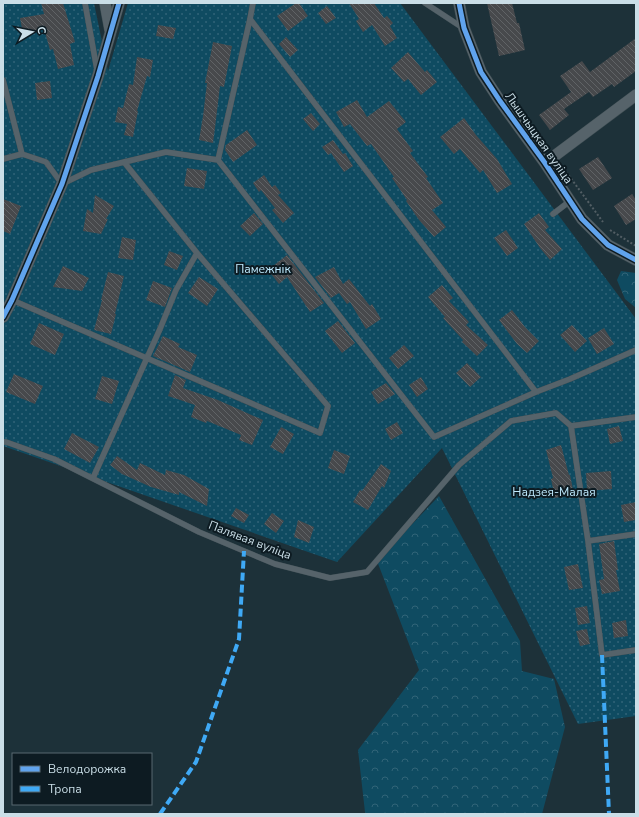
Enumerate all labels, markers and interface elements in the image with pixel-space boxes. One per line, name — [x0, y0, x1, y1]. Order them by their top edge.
north arrow — [12, 12, 52, 52]
text: С — [33, 25, 49, 36]
street label: Лышчыцкая вуліца — [501, 89, 577, 187]
park label: Памежнік — [235, 261, 292, 277]
park label: Надзея-Малая — [512, 484, 596, 500]
street label: Палявая вуліца — [206, 517, 294, 563]
legend — [12, 753, 152, 805]
text: Велодорожка — [48, 761, 126, 777]
text: Тропа — [48, 781, 82, 797]

